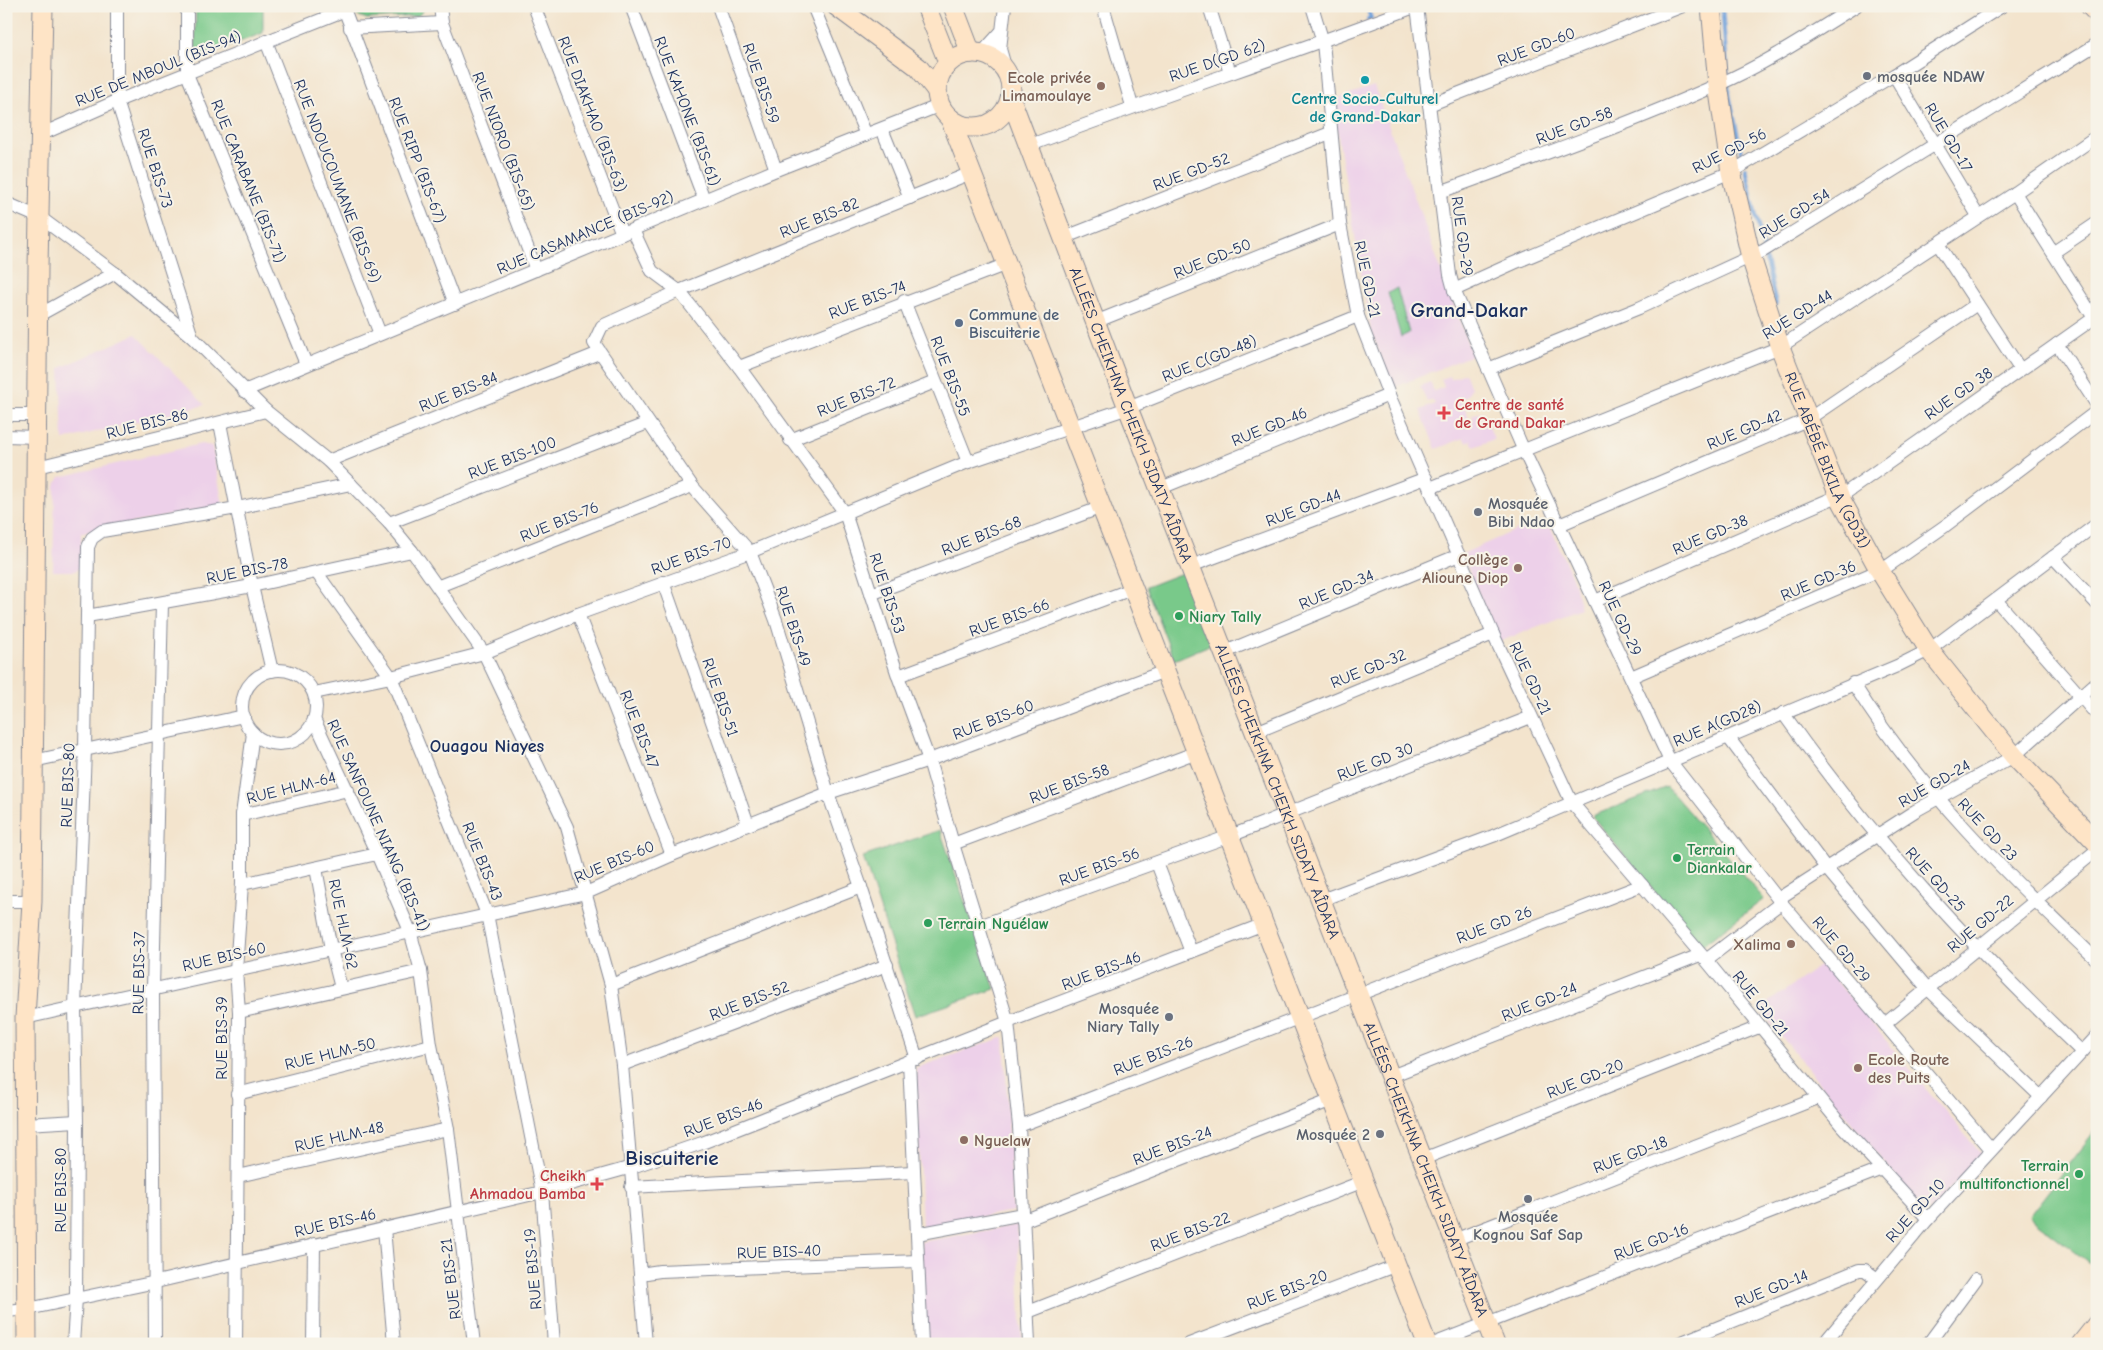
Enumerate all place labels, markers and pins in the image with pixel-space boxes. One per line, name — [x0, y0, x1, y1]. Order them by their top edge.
place label: mosquée NDAW — [1877, 68, 1985, 86]
place label: Ecole privée Limamoulaye — [1002, 69, 1091, 105]
marker: mosquée NDAW — [1861, 70, 1873, 82]
marker: Centre Socio-Culturel de Grand-Dakar — [1359, 74, 1371, 86]
marker: Ecole privée Limamoulaye — [1095, 80, 1107, 92]
place label: Centre Socio-Culturel de Grand-Dakar — [1292, 90, 1438, 126]
place label: Commune de Biscuiterie — [969, 306, 1059, 342]
marker: Commune de Biscuiterie — [953, 317, 965, 329]
place label: Centre de santé de Grand Dakar — [1455, 396, 1566, 432]
marker: Centre de santé de Grand Dakar — [1437, 406, 1451, 420]
place label: Mosquée Bibi Ndao — [1488, 495, 1555, 531]
marker: Mosquée Bibi Ndao — [1472, 506, 1484, 518]
place label: Collège Alioune Diop — [1422, 551, 1508, 587]
marker: Collège Alioune Diop — [1512, 562, 1524, 574]
place label: Niary Tally — [1189, 608, 1262, 626]
marker: Niary Tally — [1173, 610, 1185, 622]
place label: Terrain Diankalar — [1687, 841, 1752, 877]
marker: Terrain Diankalar — [1671, 852, 1683, 864]
place label: Terrain Nguélaw — [938, 915, 1049, 933]
marker: Terrain Nguélaw — [922, 917, 934, 929]
place label: Xalima — [1733, 936, 1781, 954]
marker: Xalima — [1785, 938, 1797, 950]
place label: Mosquée Niary Tally — [1087, 1000, 1160, 1036]
marker: Mosquée Niary Tally — [1163, 1011, 1175, 1023]
place label: Ecole Route des Puits — [1868, 1051, 1949, 1087]
marker: Ecole Route des Puits — [1852, 1062, 1864, 1074]
place label: Mosquée 2 — [1296, 1126, 1370, 1144]
marker: Mosquée 2 — [1374, 1128, 1386, 1140]
place label: Nguelaw — [974, 1132, 1031, 1150]
marker: Nguelaw — [958, 1134, 970, 1146]
place label: Terrain multifonctionnel — [1959, 1157, 2069, 1193]
place label: Cheikh Ahmadou Bamba — [470, 1167, 586, 1203]
marker: Terrain multifonctionnel — [2073, 1168, 2085, 1180]
marker: Cheikh Ahmadou Bamba — [590, 1177, 604, 1191]
marker: Mosquée Kognou Saf Sap — [1522, 1193, 1534, 1205]
place label: Mosquée Kognou Saf Sap — [1473, 1208, 1583, 1244]

